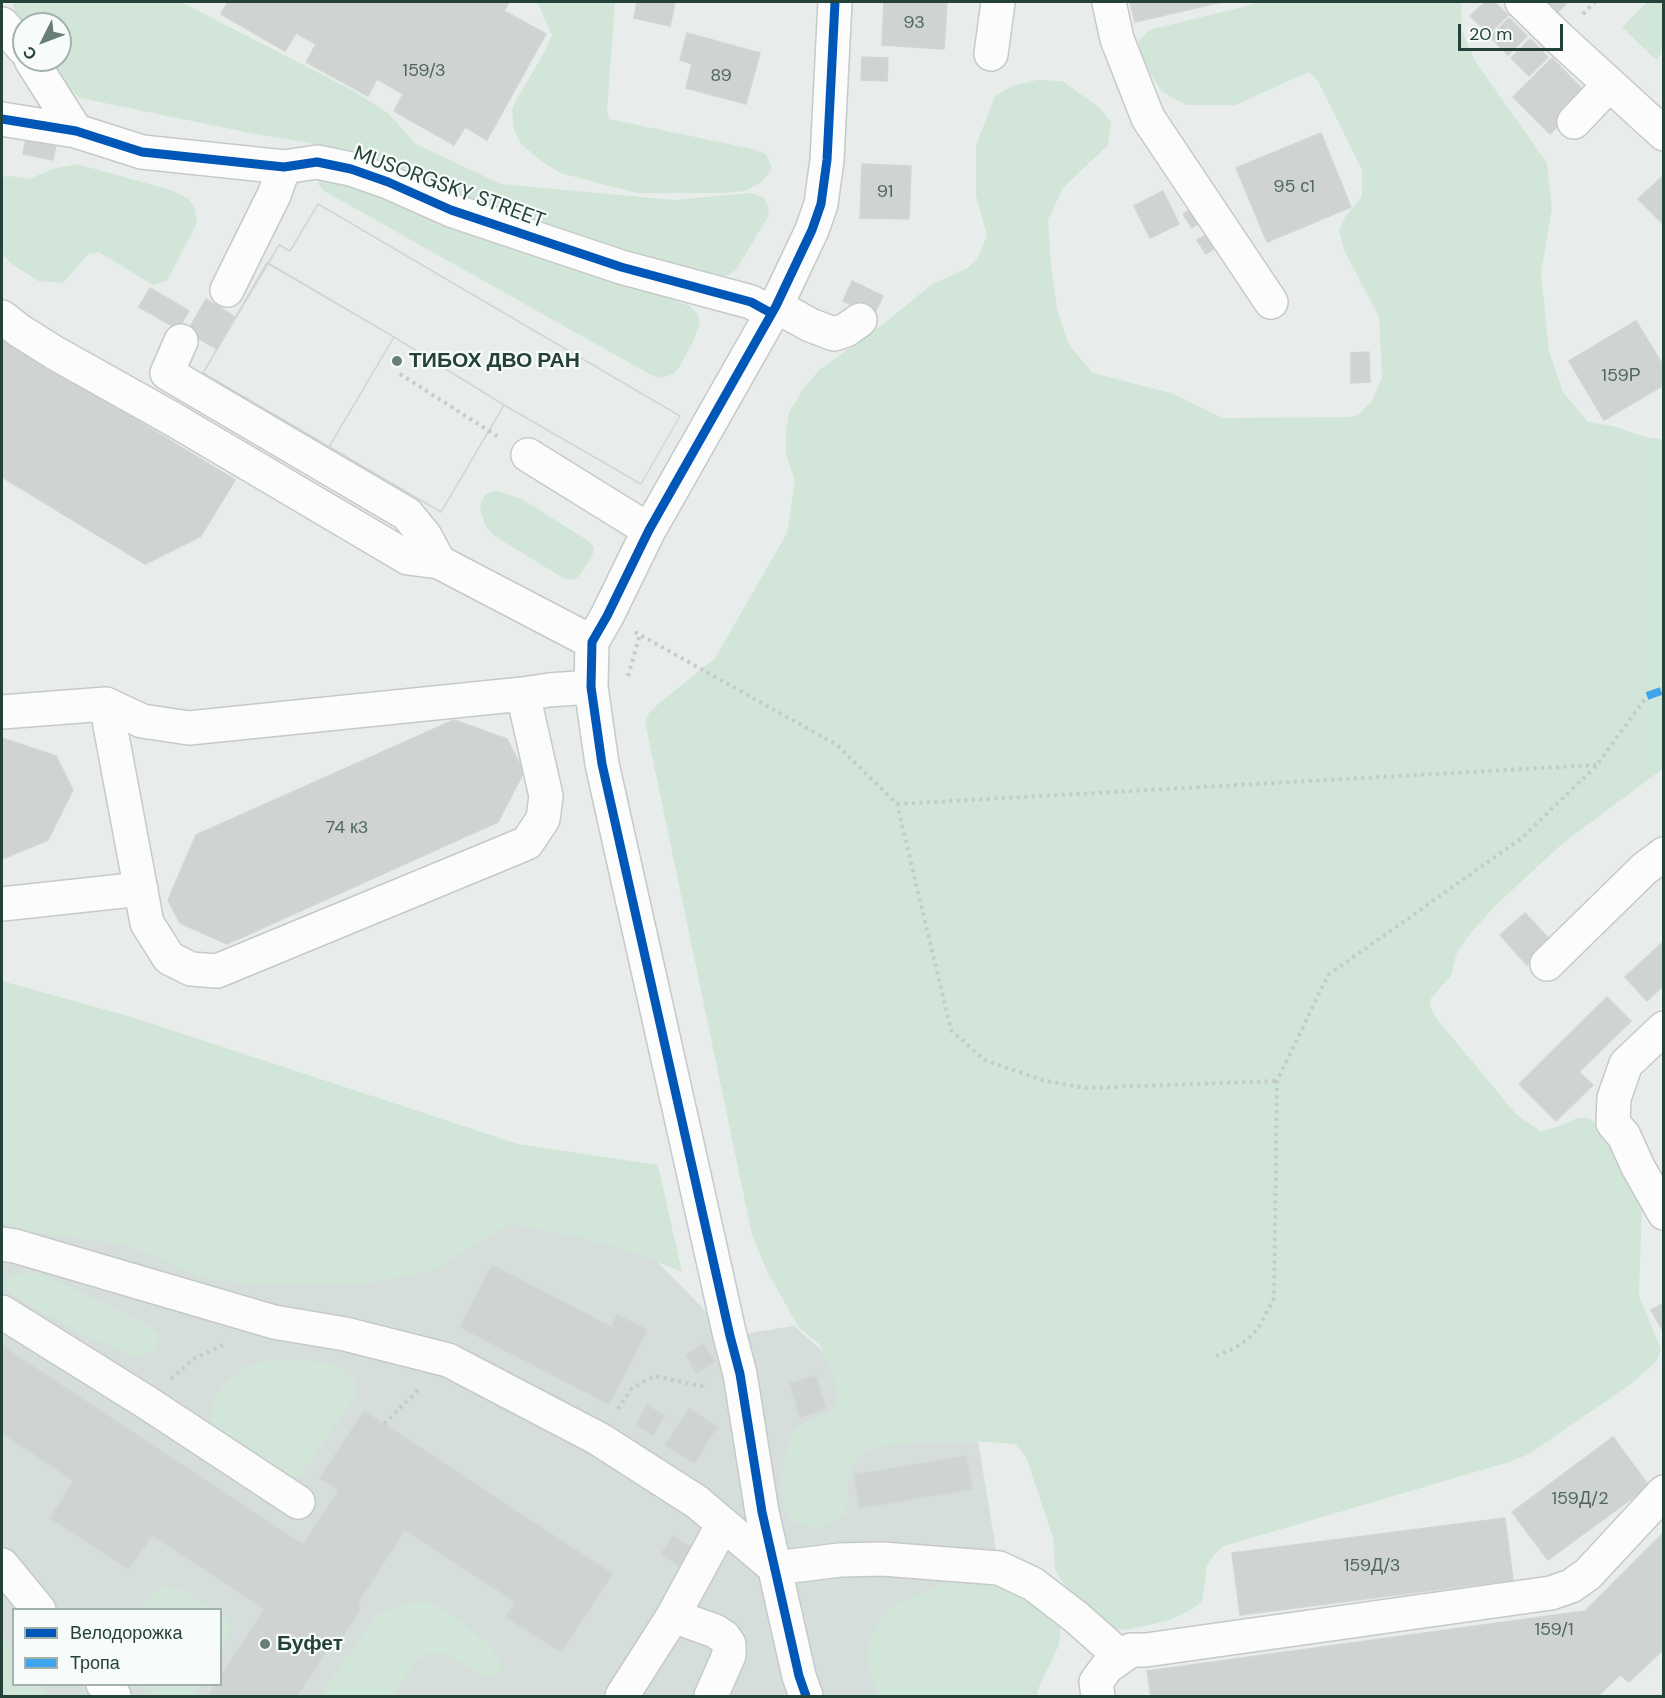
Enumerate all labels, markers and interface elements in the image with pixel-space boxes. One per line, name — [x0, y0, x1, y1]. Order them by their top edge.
north arrow — [12, 12, 72, 72]
house number: 93 — [903, 12, 925, 34]
scale bar — [1461, 12, 1566, 50]
text: 20 m — [1469, 22, 1512, 46]
text: С — [18, 42, 41, 64]
house number: 159/3 — [402, 60, 446, 82]
house number: 89 — [710, 65, 732, 87]
street label: MUSORGSKY STREET — [350, 142, 548, 234]
house number: 95 с1 — [1273, 176, 1315, 198]
house number: 91 — [877, 181, 893, 203]
place label: ТИБОХ ДВО РАН — [409, 348, 580, 374]
marker: ТИБОХ ДВО РАН — [390, 354, 404, 368]
house number: 159Р — [1601, 365, 1641, 387]
house number: 74 к3 — [326, 817, 368, 839]
house number: 159Д/2 — [1552, 1488, 1608, 1510]
house number: 159Д/3 — [1344, 1555, 1400, 1577]
legend — [12, 1608, 222, 1686]
house number: 159/1 — [1534, 1619, 1574, 1641]
text: Велодорожка — [70, 1621, 182, 1645]
place label: Буфет — [277, 1631, 343, 1657]
marker: Буфет — [258, 1637, 272, 1651]
text: Тропа — [70, 1651, 120, 1675]

